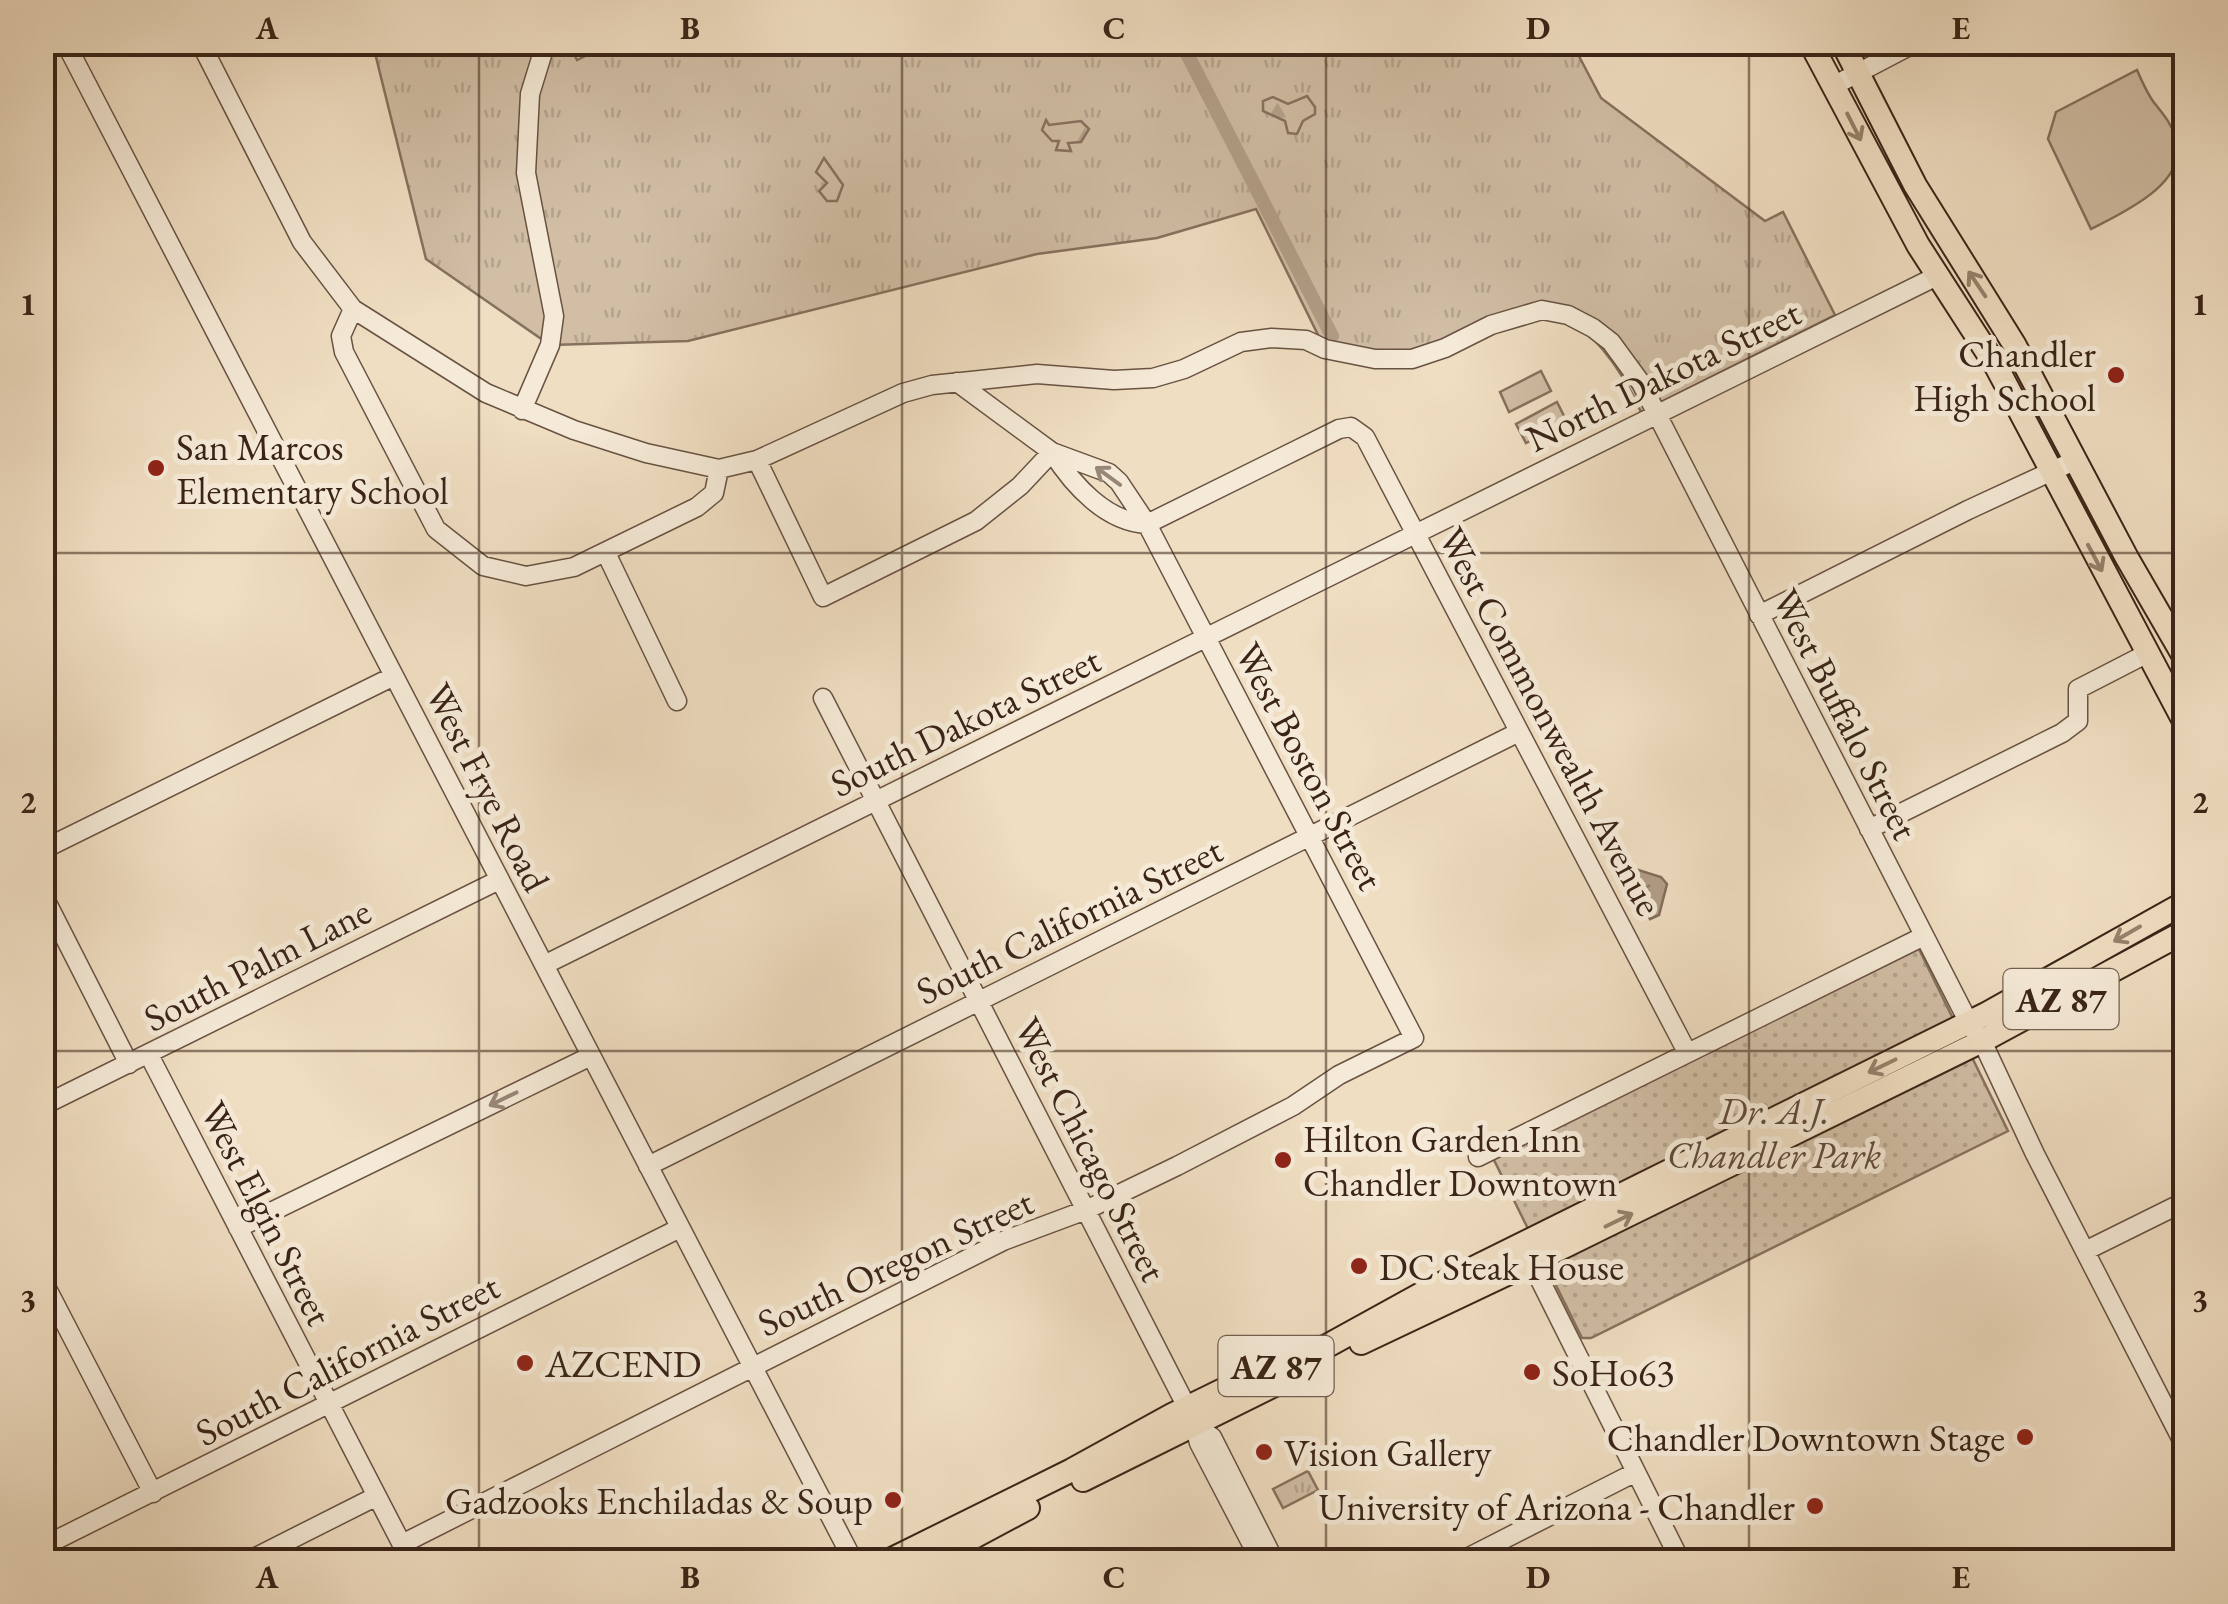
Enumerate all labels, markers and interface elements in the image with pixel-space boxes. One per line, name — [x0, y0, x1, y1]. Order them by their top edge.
text: A — [254, 7, 279, 49]
text: B — [680, 7, 700, 49]
text: C — [1103, 7, 1125, 49]
text: D — [1526, 7, 1550, 49]
text: E — [1952, 7, 1970, 49]
one-way arrow — [1845, 111, 1864, 141]
one-way arrow — [1967, 270, 1988, 298]
text: 1 — [20, 283, 36, 325]
text: 1 — [2192, 283, 2208, 325]
street label: North Dakota Street — [1518, 287, 1808, 463]
place label: Chandler High School — [1913, 329, 2096, 422]
marker: Chandler High School — [2105, 364, 2127, 386]
place label: San Marcos Elementary School — [176, 422, 449, 515]
marker: San Marcos Elementary School — [145, 457, 167, 479]
one-way arrow — [1096, 466, 1122, 488]
street label: West Commonwealth Avenue — [1428, 518, 1674, 924]
one-way arrow — [2086, 543, 2105, 573]
street label: West Buffalo Street — [1762, 580, 1930, 848]
street label: South Dakota Street — [822, 634, 1108, 808]
street label: West Boston Street — [1224, 634, 1396, 898]
street label: West Frye Road — [415, 675, 562, 900]
text: 2 — [20, 781, 37, 823]
text: 2 — [2192, 781, 2209, 823]
street label: South California Street — [908, 825, 1230, 1015]
street label: South Palm Lane — [135, 886, 379, 1042]
one-way arrow — [2113, 925, 2142, 945]
road number: AZ 87 — [2004, 969, 2118, 1029]
street label: West Chicago Street — [1003, 1009, 1179, 1289]
one-way arrow — [1867, 1057, 1897, 1076]
park label: Dr. A.J. Chandler Park — [1667, 1086, 1881, 1179]
one-way arrow — [489, 1090, 518, 1109]
street label: West Elgin Street — [190, 1093, 345, 1333]
place label: Hilton Garden Inn Chandler Downtown — [1303, 1114, 1618, 1207]
marker: Hilton Garden Inn Chandler Downtown — [1272, 1149, 1294, 1171]
street label: South Oregon Street — [749, 1177, 1041, 1347]
one-way arrow — [1604, 1210, 1633, 1229]
place label: DC Steak House — [1379, 1242, 1624, 1291]
marker: DC Steak House — [1348, 1255, 1370, 1277]
street label: South California Street — [187, 1261, 507, 1457]
text: 3 — [20, 1279, 36, 1321]
text: 3 — [2192, 1279, 2208, 1321]
road number: AZ 87 — [1218, 1336, 1334, 1396]
place label: AZCEND — [544, 1339, 701, 1388]
place label: SoHo63 — [1552, 1348, 1675, 1397]
marker: AZCEND — [514, 1352, 536, 1374]
marker: SoHo63 — [1521, 1361, 1543, 1383]
place label: Chandler Downtown Stage — [1607, 1413, 2005, 1462]
marker: Chandler Downtown Stage — [2014, 1426, 2036, 1448]
place label: Vision Gallery — [1284, 1428, 1492, 1477]
marker: Vision Gallery — [1253, 1441, 1275, 1463]
place label: Gadzooks Enchiladas & Soup — [445, 1476, 873, 1525]
place label: University of Arizona - Chandler — [1318, 1482, 1795, 1531]
marker: Gadzooks Enchiladas & Soup — [882, 1489, 904, 1511]
marker: University of Arizona - Chandler — [1804, 1495, 1826, 1517]
text: A — [254, 1556, 279, 1598]
text: B — [680, 1556, 700, 1598]
text: C — [1103, 1556, 1125, 1598]
text: D — [1526, 1556, 1550, 1598]
text: E — [1952, 1556, 1970, 1598]

